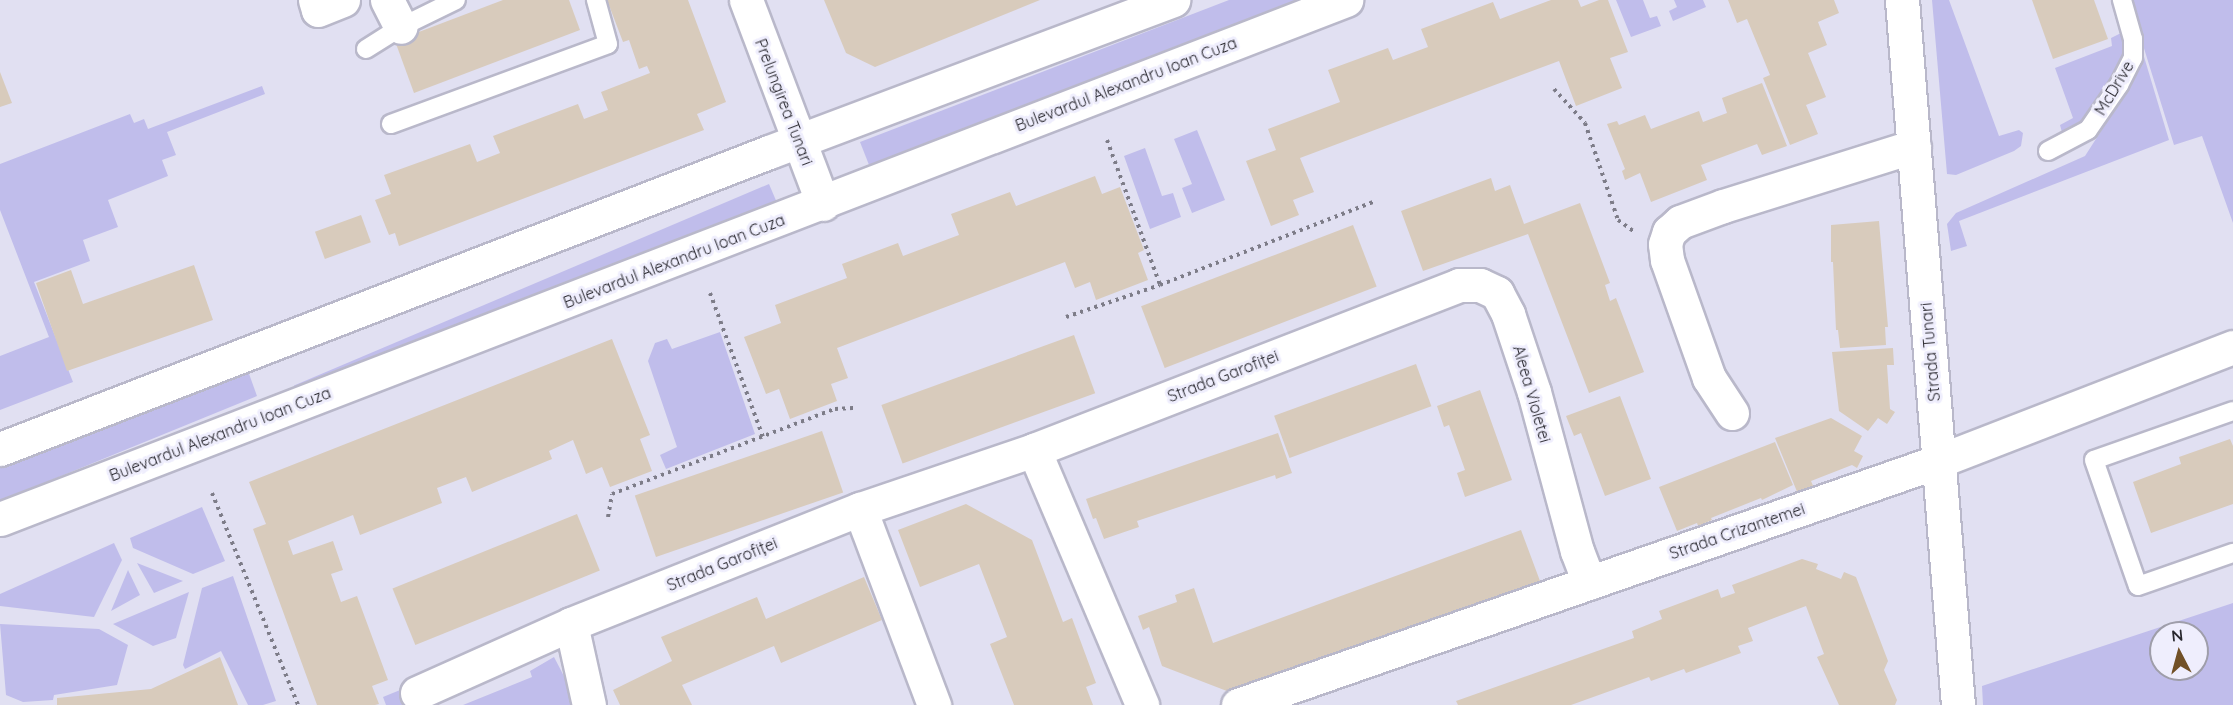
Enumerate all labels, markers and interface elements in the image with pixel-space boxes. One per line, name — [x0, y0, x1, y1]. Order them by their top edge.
street label: Bulevardul Alexandru Ioan Cuza — [1013, 33, 1239, 135]
street label: Prelungirea Tunari — [751, 36, 817, 168]
street label: McDrive — [2090, 57, 2138, 119]
street label: Bulevardul Alexandru Ioan Cuza — [561, 210, 787, 312]
street label: Strada Tunari — [1916, 302, 1944, 402]
street label: Aleea Violetei — [1509, 343, 1555, 445]
street label: Strada Garofiței — [1165, 346, 1281, 406]
street label: Bulevardul Alexandru Ioan Cuza — [107, 383, 333, 485]
street label: Strada Crizantemei — [1667, 499, 1807, 563]
street label: Strada Garofiței — [664, 533, 780, 595]
north arrow — [2149, 621, 2209, 681]
text: N — [2170, 625, 2184, 646]

